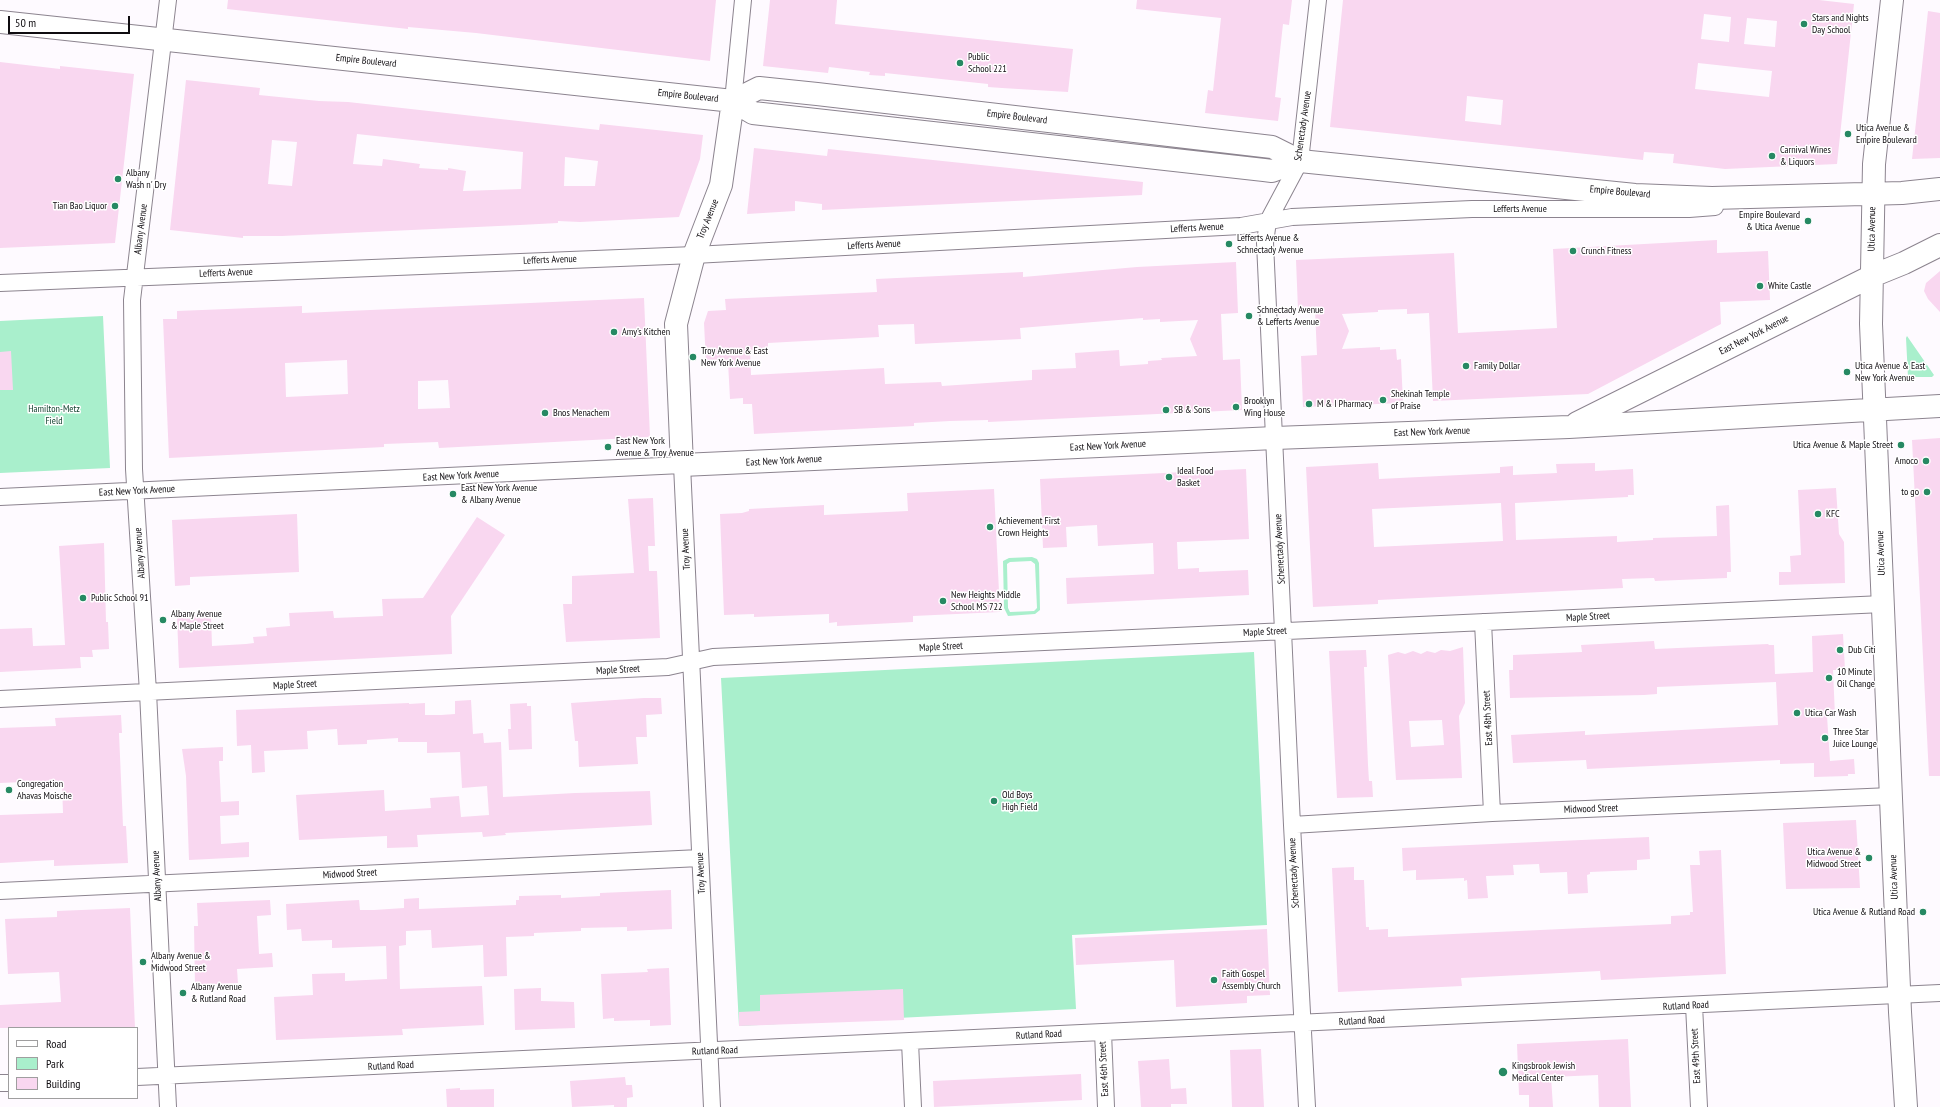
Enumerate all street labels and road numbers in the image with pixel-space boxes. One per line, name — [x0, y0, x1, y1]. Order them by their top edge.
street label: Empire Boulevard — [335, 52, 397, 70]
street label: Empire Boulevard — [657, 87, 719, 105]
street label: Schenectady Avenue — [1292, 90, 1314, 162]
street label: Empire Boulevard — [986, 107, 1048, 127]
street label: Empire Boulevard — [1589, 183, 1651, 201]
street label: Troy Avenue — [695, 197, 721, 241]
street label: Albany Avenue — [132, 203, 150, 255]
street label: Lefferts Avenue — [1493, 203, 1547, 215]
street label: Utica Avenue — [1866, 206, 1878, 252]
street label: Lefferts Avenue — [1170, 221, 1224, 235]
street label: Lefferts Avenue — [847, 238, 901, 252]
street label: Lefferts Avenue — [523, 253, 577, 267]
street label: Lefferts Avenue — [199, 266, 253, 280]
street label: East New York Avenue — [1717, 312, 1791, 358]
street label: East New York Avenue — [1394, 425, 1470, 439]
street label: East New York Avenue — [1070, 438, 1146, 454]
street label: East New York Avenue — [746, 453, 822, 469]
street label: East New York Avenue — [423, 468, 499, 484]
street label: East New York Avenue — [99, 483, 175, 499]
street label: Schenectady Avenue — [1272, 513, 1288, 585]
street label: Albany Avenue — [132, 527, 148, 579]
street label: Troy Avenue — [679, 528, 693, 570]
street label: Utica Avenue — [1874, 530, 1888, 576]
street label: Maple Street — [1566, 610, 1610, 624]
street label: Maple Street — [1243, 625, 1287, 639]
street label: Maple Street — [919, 640, 963, 654]
street label: Maple Street — [596, 663, 640, 677]
street label: Maple Street — [273, 678, 317, 692]
street label: East 48th Street — [1481, 690, 1495, 746]
street label: Midwood Street — [1564, 802, 1618, 816]
street label: Schenectady Avenue — [1286, 837, 1302, 909]
street label: Albany Avenue — [150, 850, 164, 902]
street label: Troy Avenue — [694, 852, 708, 894]
street label: Utica Avenue — [1887, 854, 1901, 900]
street label: Midwood Street — [322, 867, 378, 881]
street label: Rutland Road — [1663, 999, 1709, 1013]
street label: Rutland Road — [1339, 1014, 1385, 1028]
street label: Rutland Road — [1016, 1028, 1062, 1042]
street label: East 49th Street — [1689, 1028, 1703, 1084]
street label: East 46th Street — [1097, 1041, 1111, 1097]
street label: Rutland Road — [692, 1044, 738, 1058]
street label: Rutland Road — [368, 1059, 414, 1073]

